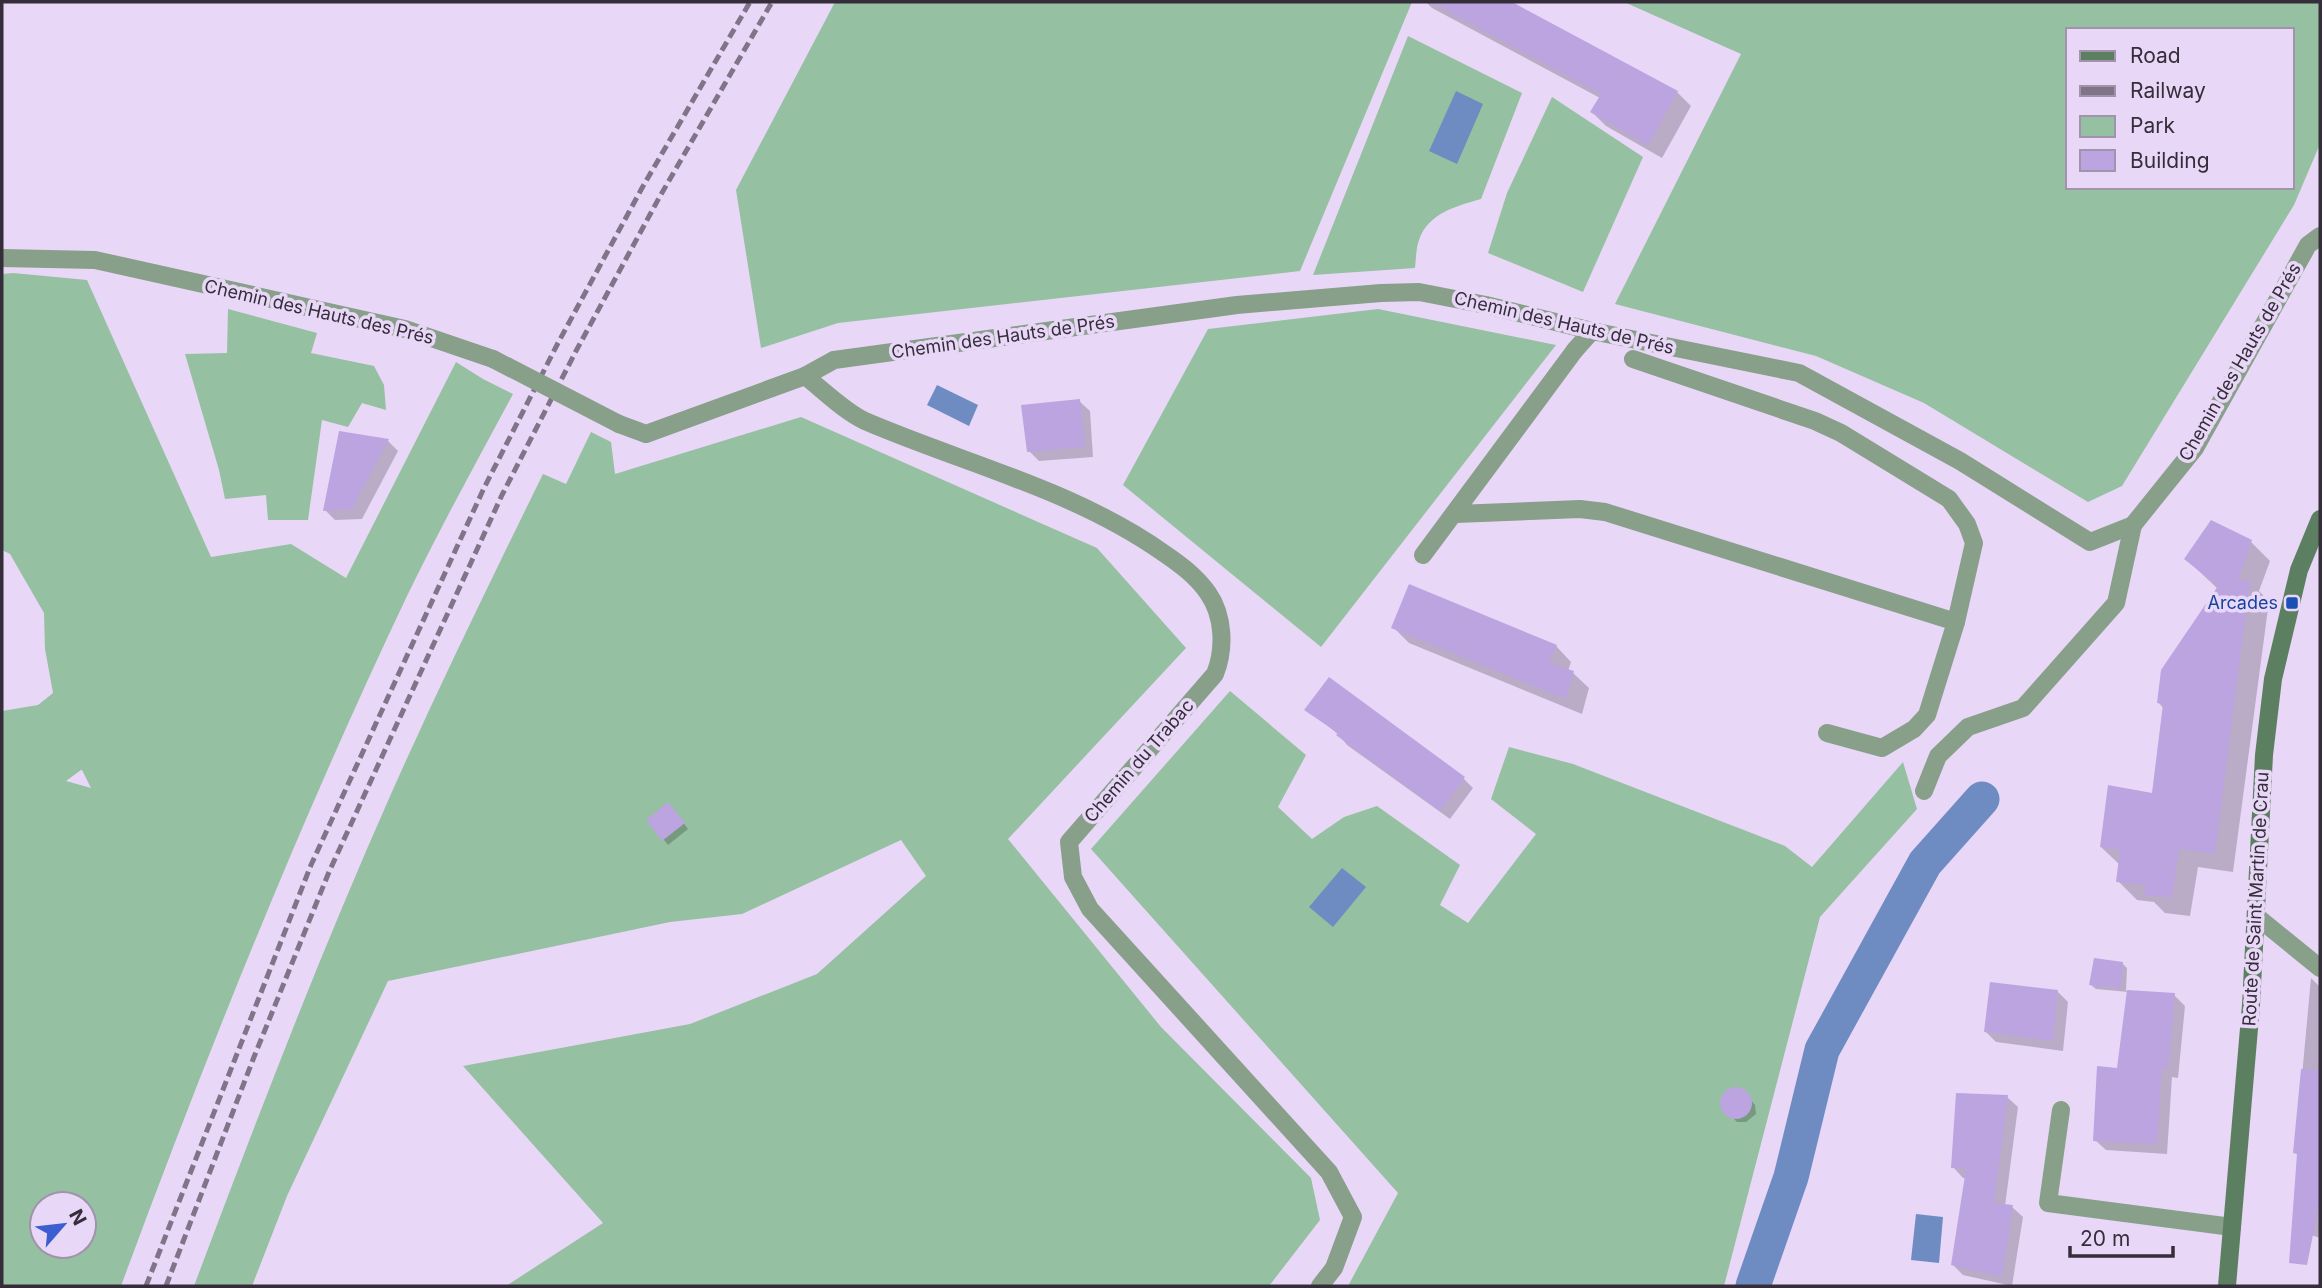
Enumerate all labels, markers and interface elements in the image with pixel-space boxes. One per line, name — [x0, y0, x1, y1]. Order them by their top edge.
legend — [2066, 28, 2294, 189]
text: Road — [2130, 43, 2181, 68]
text: Railway — [2130, 78, 2206, 103]
text: Park — [2130, 113, 2175, 138]
text: Building — [2130, 148, 2210, 173]
street label: Chemin des Hauts de Prés — [2174, 259, 2305, 464]
street label: Chemin des Hauts des Prés — [202, 275, 436, 348]
street label: Chemin des Hauts de Prés — [1452, 287, 1676, 358]
street label: Chemin des Hauts de Prés — [890, 310, 1116, 363]
place label: Arcades — [2208, 592, 2278, 613]
marker: Arcades — [2284, 595, 2300, 611]
street label: Chemin du Trabac — [1080, 695, 1198, 826]
street label: Route de Saint Martin de Crau — [2238, 771, 2273, 1027]
north arrow — [28, 1190, 98, 1260]
text: N — [64, 1205, 91, 1229]
scale bar — [2070, 1214, 2173, 1258]
text: 20 m — [2080, 1226, 2130, 1251]

